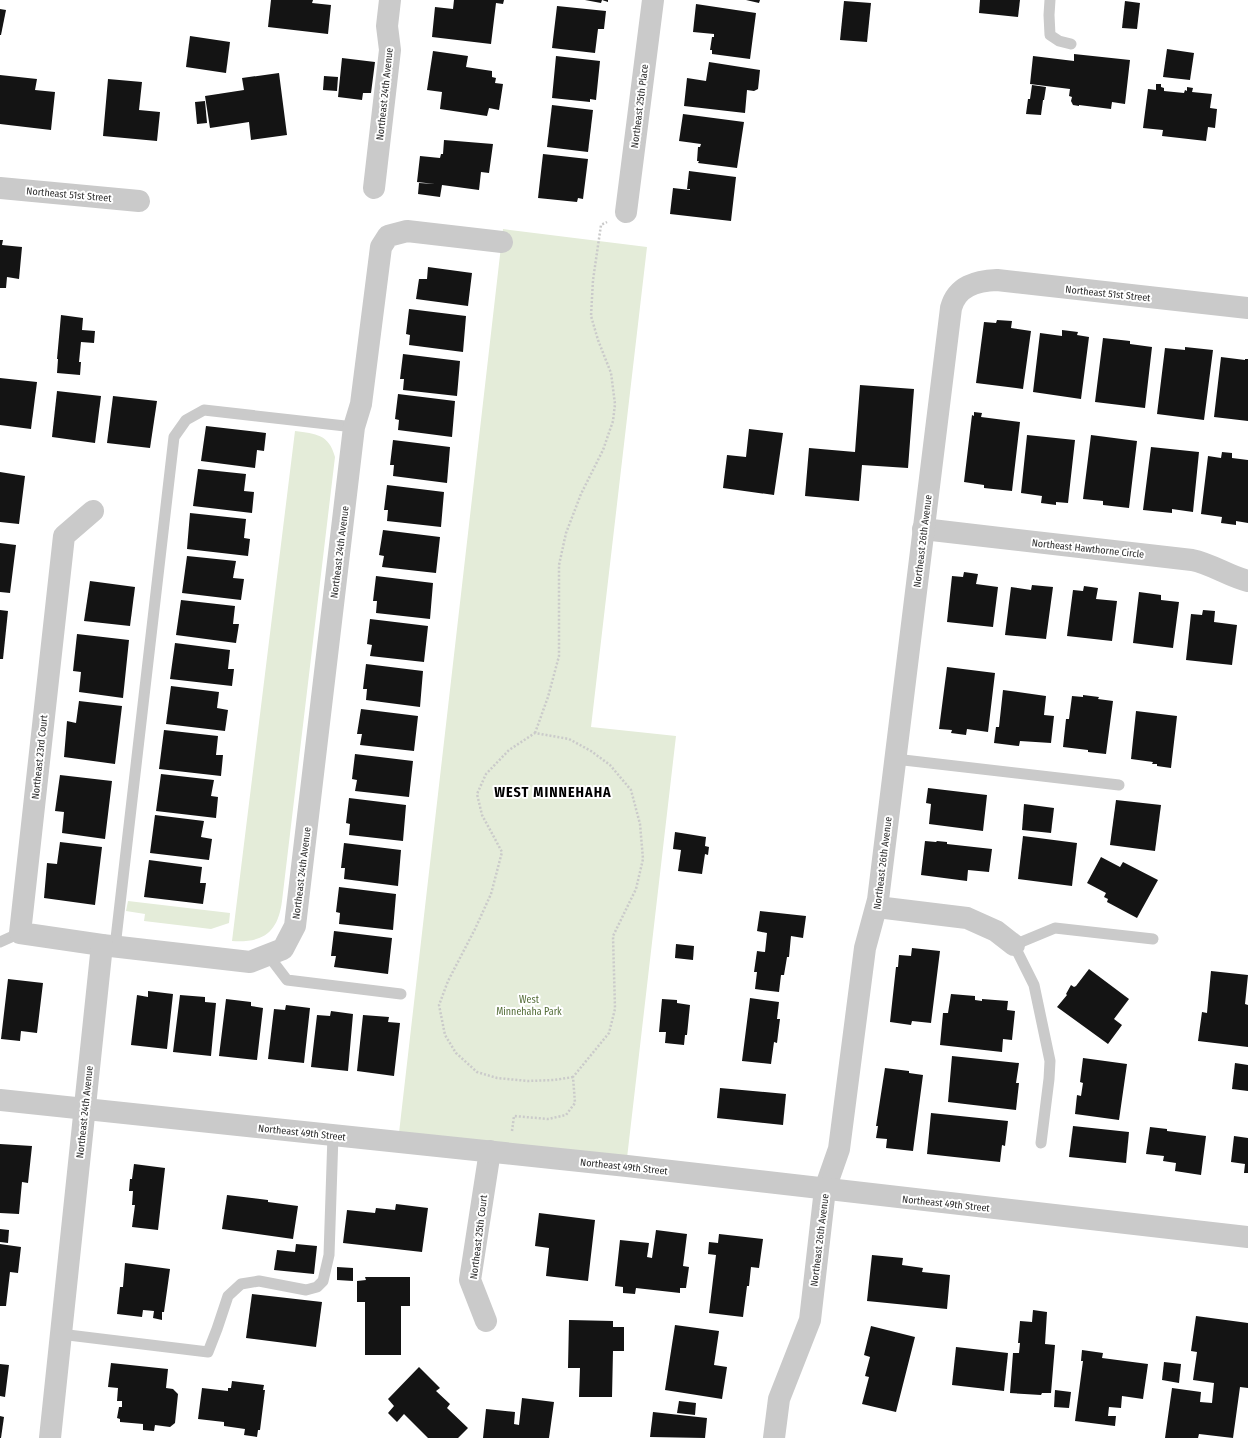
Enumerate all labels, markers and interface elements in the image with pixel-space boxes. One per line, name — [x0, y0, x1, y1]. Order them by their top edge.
street label: Northeast 24th Avenue — [374, 47, 396, 141]
street label: Northeast 25th Place — [629, 63, 651, 149]
street label: Northeast 51st Street — [26, 185, 113, 205]
street label: Northeast 51st Street — [1065, 284, 1152, 305]
street label: Northeast 26th Avenue — [911, 494, 935, 588]
street label: Northeast 24th Avenue — [328, 505, 352, 599]
street label: Northeast Hawthorne Circle — [1031, 537, 1145, 561]
street label: Northeast 23rd Court — [30, 714, 50, 800]
district label: WEST MINNEHAHA — [494, 784, 612, 801]
street label: Northeast 26th Avenue — [871, 816, 895, 910]
street label: Northeast 24th Avenue — [290, 826, 314, 920]
park label: West Minnehaha Park — [496, 994, 562, 1018]
street label: Northeast 24th Avenue — [74, 1065, 96, 1159]
street label: Northeast 49th Street — [258, 1122, 347, 1144]
street label: Northeast 49th Street — [580, 1156, 669, 1178]
street label: Northeast 26th Avenue — [808, 1193, 832, 1287]
street label: Northeast 49th Street — [902, 1193, 991, 1215]
street label: Northeast 25th Court — [468, 1194, 490, 1280]

